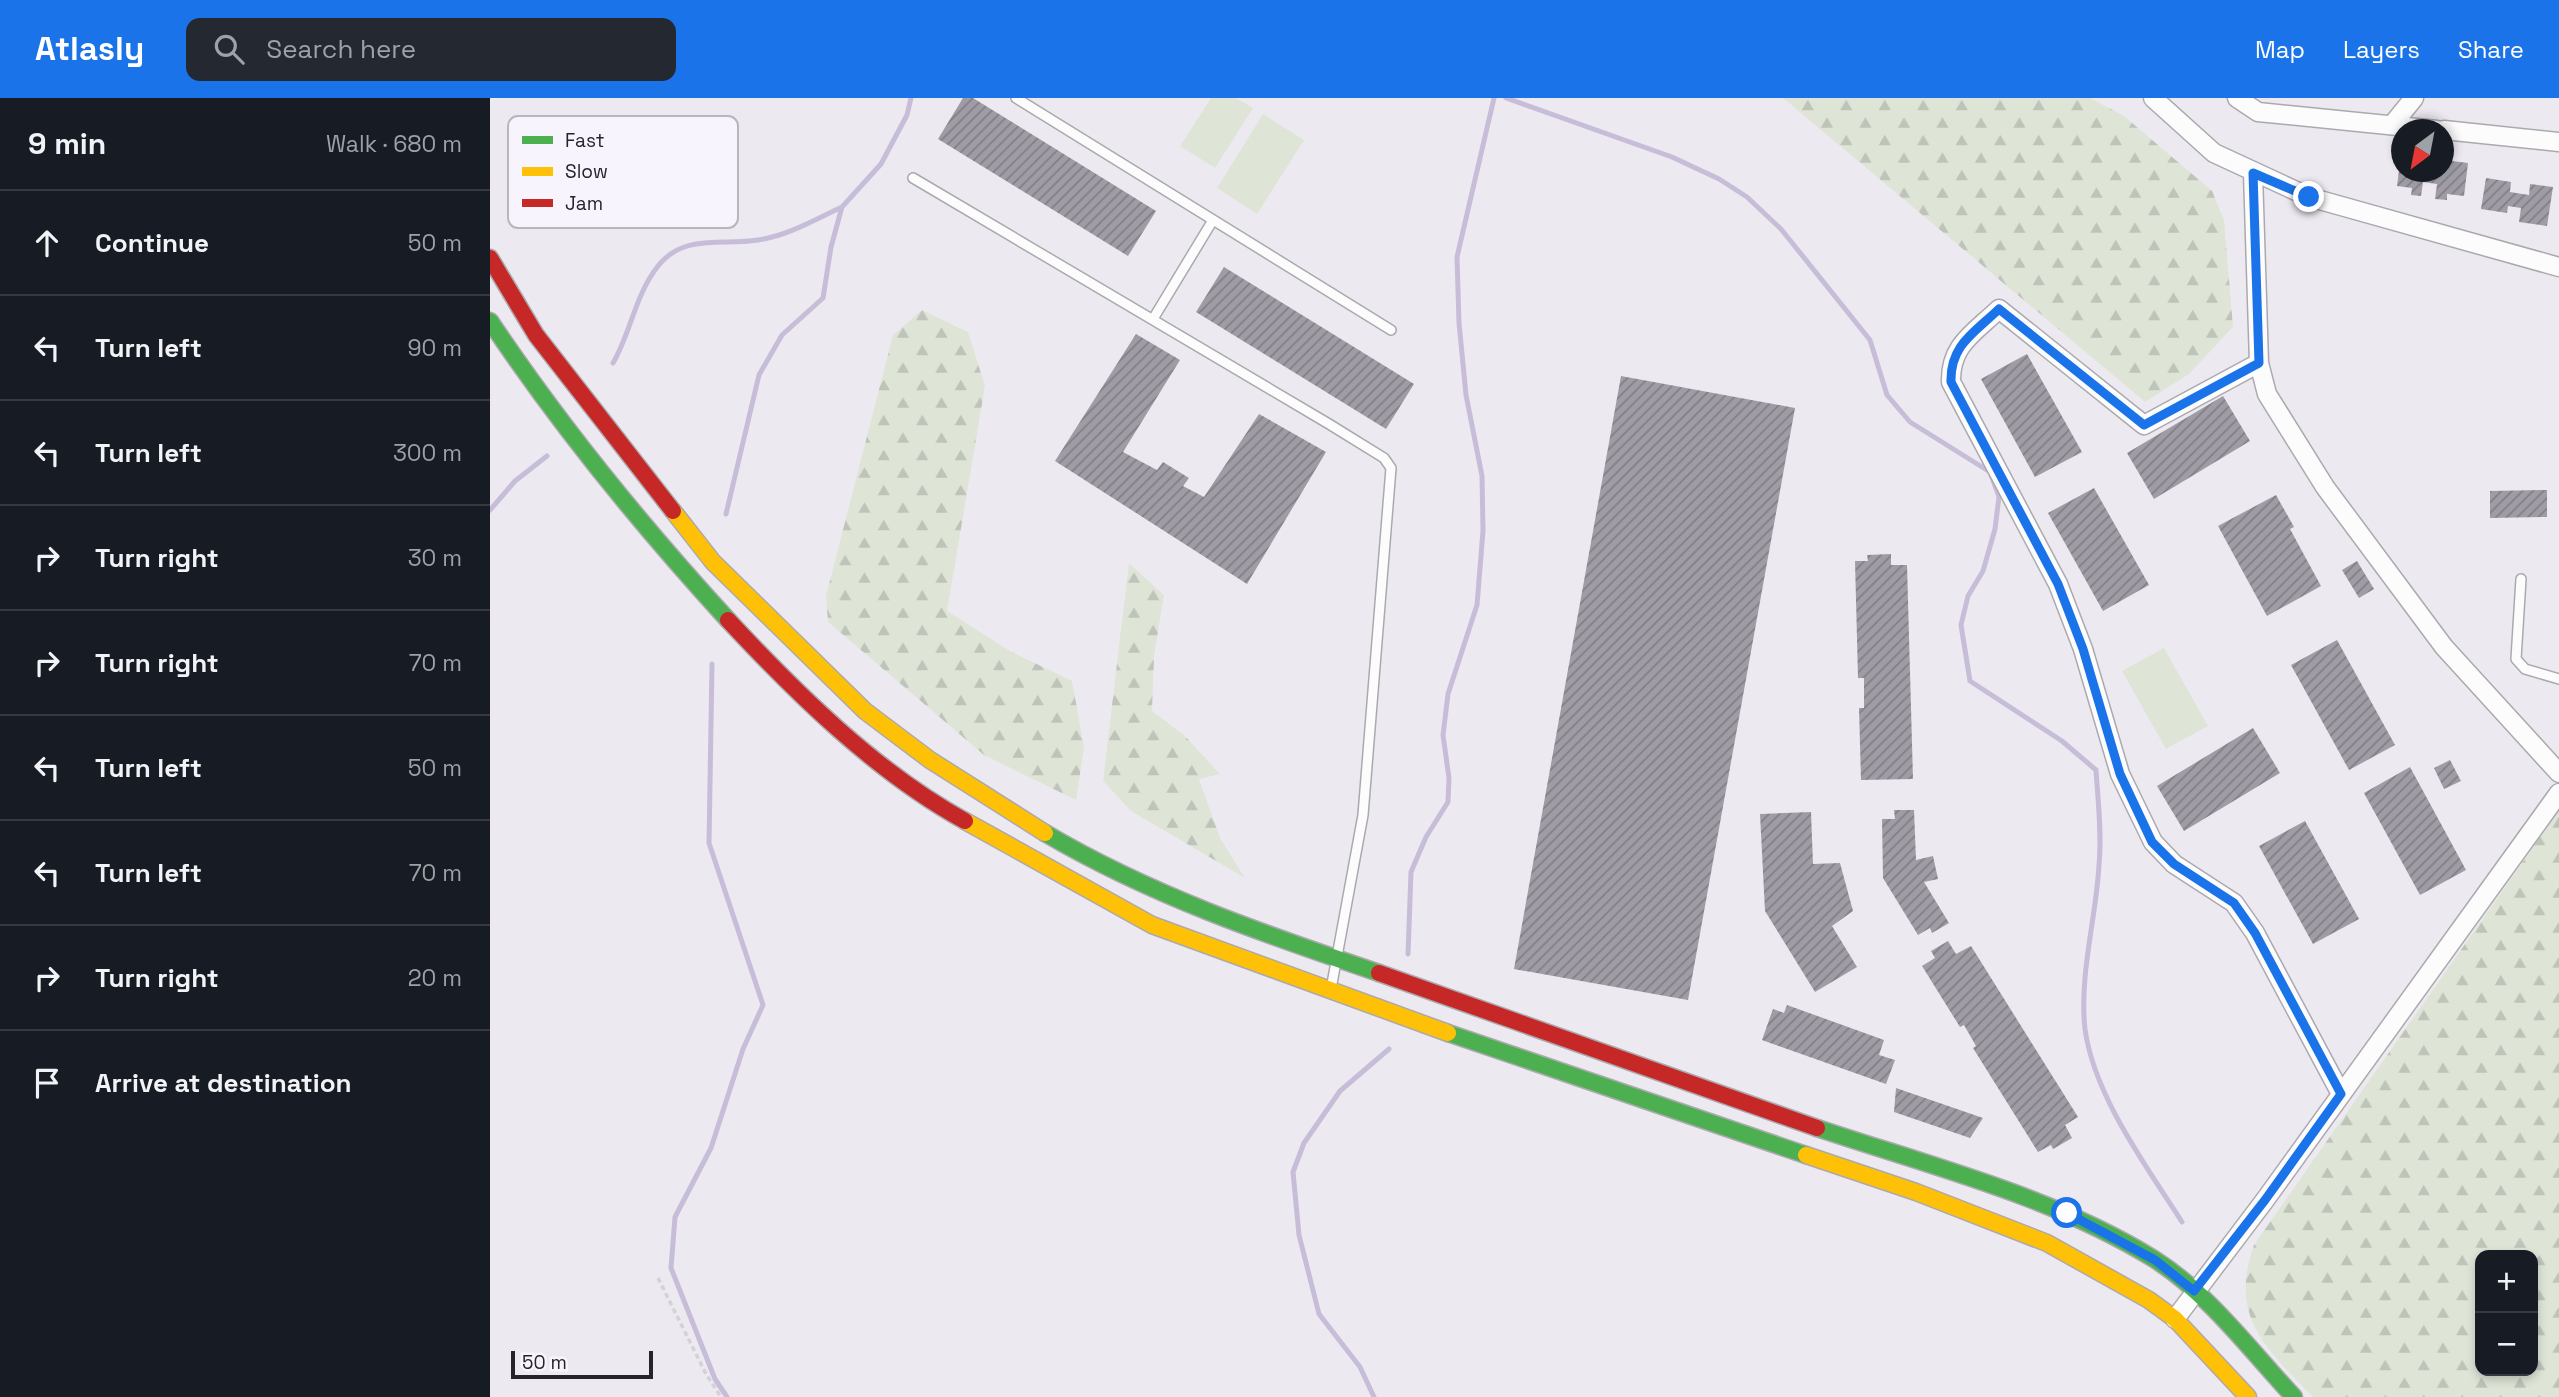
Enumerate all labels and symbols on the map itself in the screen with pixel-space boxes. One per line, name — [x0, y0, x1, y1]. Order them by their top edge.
legend — [508, 116, 738, 228]
north arrow — [2391, 119, 2454, 182]
text: Fast — [565, 128, 605, 153]
text: Slow — [565, 159, 608, 184]
route end — [2293, 181, 2324, 212]
text: Jam — [565, 191, 603, 216]
route start — [2051, 1197, 2082, 1228]
scale bar — [511, 1348, 653, 1380]

